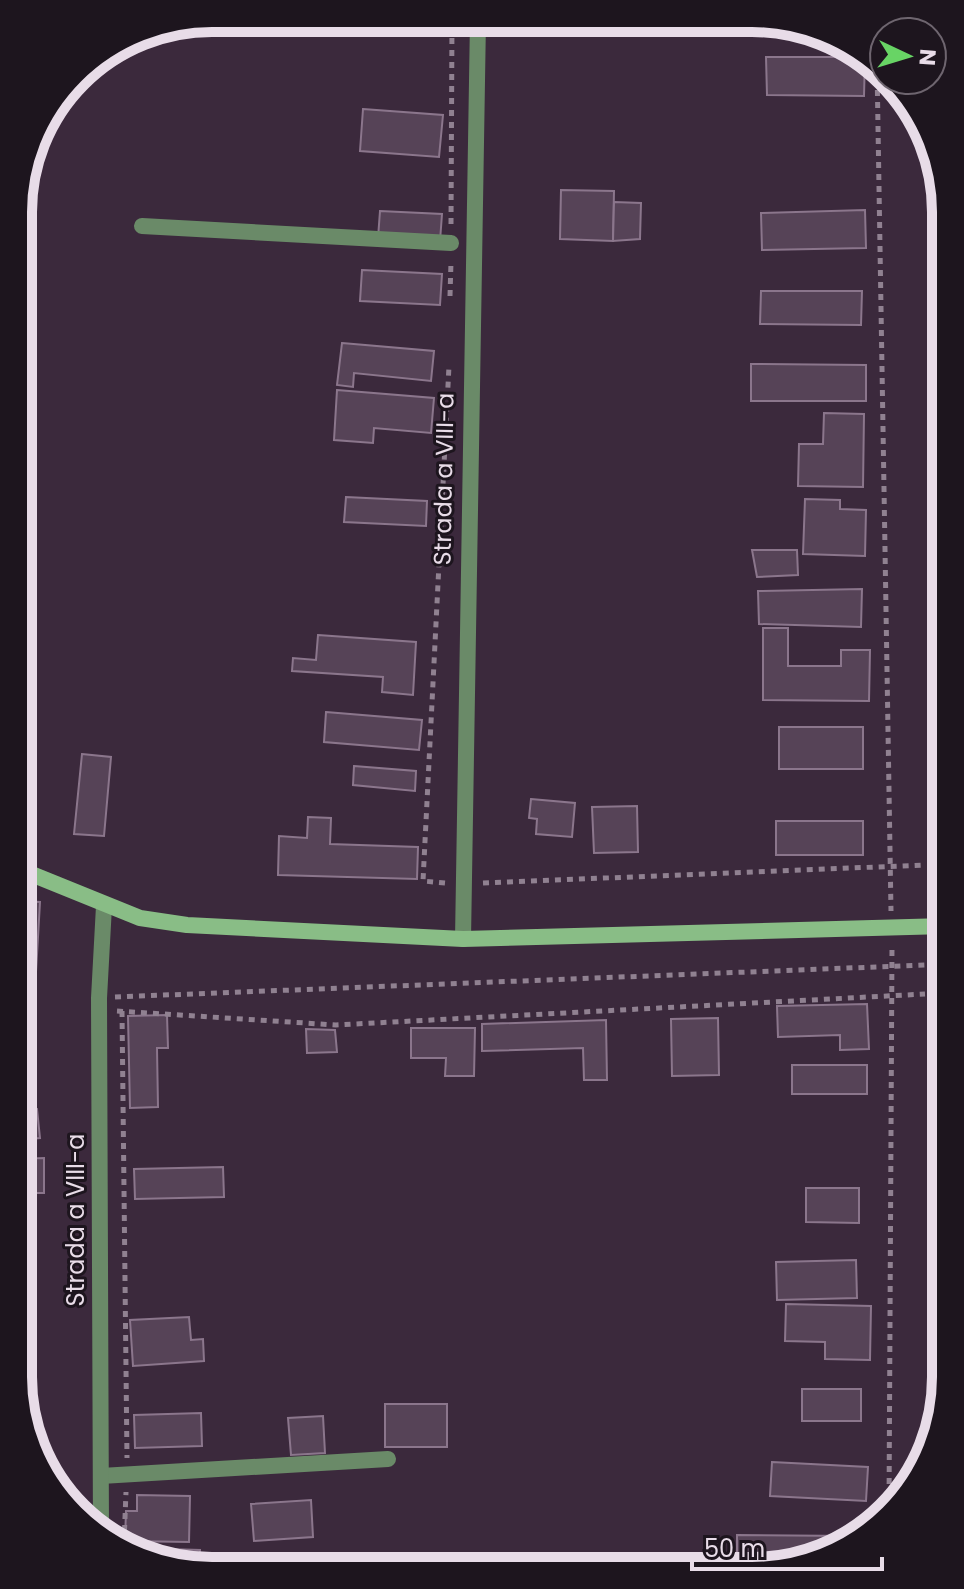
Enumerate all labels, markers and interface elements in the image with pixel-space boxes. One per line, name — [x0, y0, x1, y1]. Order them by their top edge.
north arrow — [868, 16, 948, 96]
text: N — [911, 48, 943, 67]
street label: Strada a VIII-a — [425, 392, 462, 566]
street label: Strada a VIII-a — [59, 1134, 92, 1306]
scale bar — [692, 1521, 882, 1571]
text: 50 m — [704, 1532, 765, 1565]

